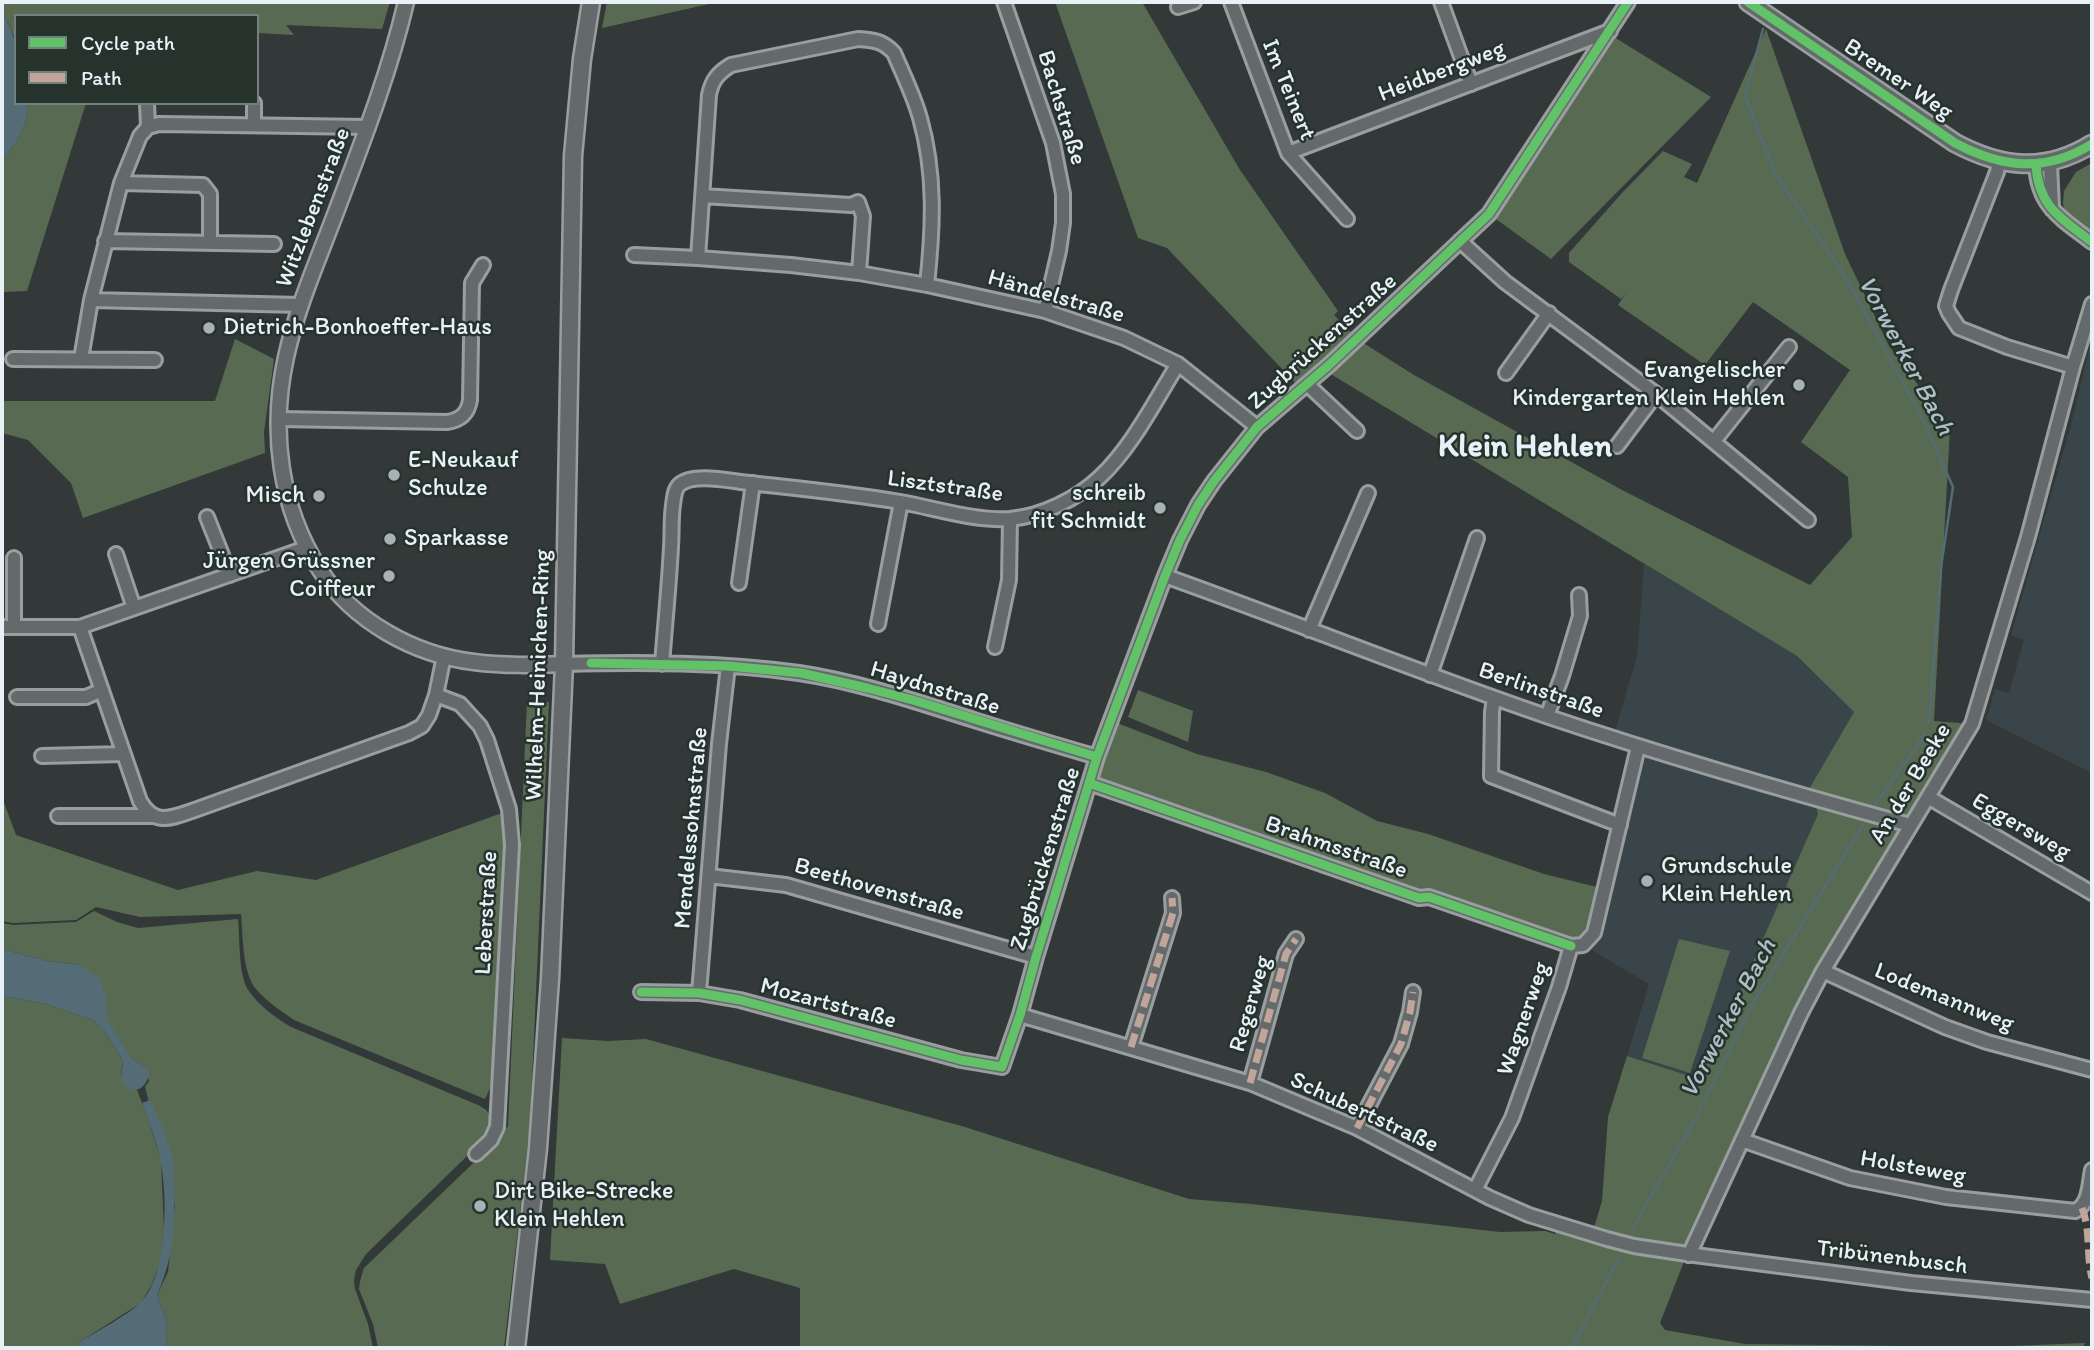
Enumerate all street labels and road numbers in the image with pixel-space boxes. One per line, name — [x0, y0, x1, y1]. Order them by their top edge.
street label: Bremer Weg — [1838, 33, 1958, 127]
street label: Im Teinert — [1255, 35, 1321, 145]
street label: Heidbergweg — [1375, 35, 1509, 109]
street label: Bachstraße — [1030, 47, 1092, 169]
street label: Witzlebenstraße — [270, 124, 358, 292]
street label: Händelstraße — [984, 264, 1128, 330]
street label: Zugbrückenstraße — [1243, 268, 1403, 416]
street label: Lisztstraße — [885, 465, 1005, 509]
street label: Wilhelm-Heinichen-Ring — [520, 549, 558, 801]
street label: Haydnstraße — [867, 656, 1003, 722]
street label: Berlinstraße — [1474, 656, 1608, 726]
street label: An der Beeke — [1864, 718, 1958, 850]
street label: Mendelssohnstraße — [669, 726, 715, 930]
street label: Zugbrückenstraße — [1004, 764, 1088, 954]
street label: Eggersweg — [1966, 787, 2076, 867]
street label: Brahmsstraße — [1261, 810, 1411, 886]
street label: Leberstraße — [469, 850, 505, 976]
street label: Beethovenstraße — [791, 852, 967, 928]
street label: Regerweg — [1224, 953, 1278, 1055]
street label: Lodemannweg — [1870, 957, 2018, 1039]
street label: Wagnerweg — [1491, 958, 1557, 1080]
street label: Mozartstraße — [757, 972, 899, 1036]
street label: Schubertstraße — [1285, 1066, 1443, 1160]
street label: Holsteweg — [1858, 1145, 1968, 1191]
street label: Tribünenbusch — [1815, 1234, 1969, 1282]

